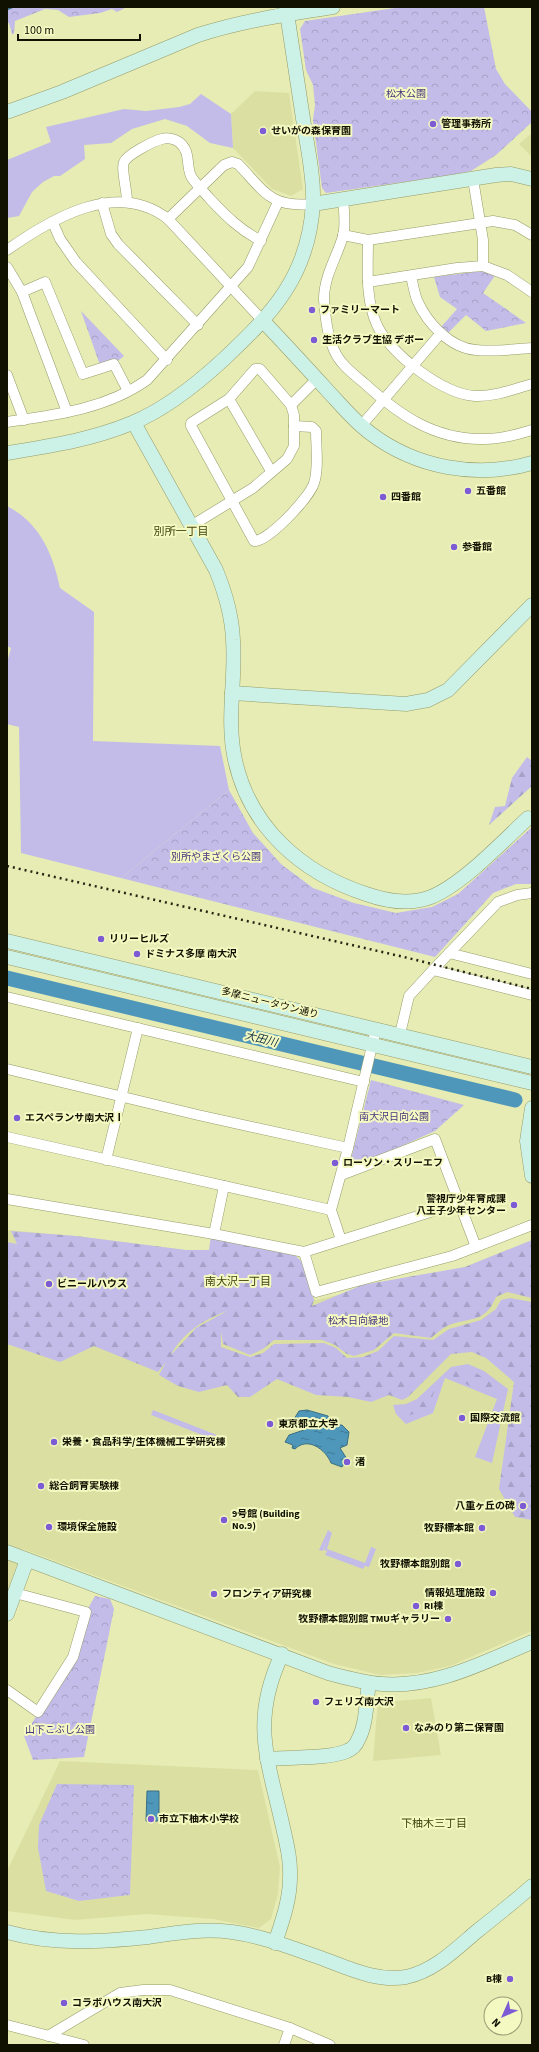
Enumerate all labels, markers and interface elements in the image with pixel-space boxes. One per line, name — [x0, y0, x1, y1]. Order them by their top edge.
scale bar — [18, 16, 140, 42]
text: 100 m — [24, 22, 54, 39]
park label: 松木公園 — [386, 87, 426, 101]
place label: 管理事務所 — [441, 117, 491, 131]
marker: 管理事務所 — [428, 119, 438, 129]
place label: せいがの森保育園 — [271, 124, 351, 138]
marker: せいがの森保育園 — [258, 126, 268, 136]
place label: ファミリーマート — [320, 303, 400, 317]
marker: ファミリーマート — [307, 305, 317, 315]
place label: 生活クラブ生協 デポー — [322, 333, 424, 347]
marker: 生活クラブ生協 デポー — [309, 335, 319, 345]
place label: 五番館 — [476, 484, 506, 498]
marker: 五番館 — [463, 486, 473, 496]
place label: 四番館 — [391, 490, 421, 504]
marker: 四番館 — [378, 492, 388, 502]
district label: 別所一丁目 — [154, 524, 209, 539]
place label: 参番館 — [462, 540, 492, 554]
marker: 参番館 — [449, 542, 459, 552]
park label: 別所やまざくら公園 — [171, 850, 261, 864]
place label: リリーヒルズ — [109, 932, 169, 946]
marker: リリーヒルズ — [96, 934, 106, 944]
place label: ドミナス多摩 南大沢 — [145, 947, 237, 961]
marker: ドミナス多摩 南大沢 — [132, 949, 142, 959]
street label: 多摩ニュータウン通り — [220, 984, 320, 1022]
water label: 大田川 — [243, 1028, 280, 1051]
park label: 南大沢日向公園 — [359, 1110, 429, 1124]
place label: エスペランサ南大沢Ⅰ — [25, 1111, 124, 1125]
marker: エスペランサ南大沢Ⅰ — [12, 1113, 22, 1123]
place label: ローソン・スリーエフ — [343, 1156, 443, 1170]
marker: ローソン・スリーエフ — [330, 1158, 340, 1168]
place label: 警視庁少年育成課 八王子少年センター — [416, 1192, 506, 1218]
marker: 警視庁少年育成課 八王子少年センター — [509, 1200, 519, 1210]
district label: 南大沢一丁目 — [205, 1274, 271, 1289]
place label: ビニールハウス — [57, 1277, 127, 1291]
marker: ビニールハウス — [44, 1279, 54, 1289]
park label: 松木日向緑地 — [328, 1314, 389, 1328]
place label: 国際交流館 — [470, 1411, 520, 1425]
marker: 国際交流館 — [457, 1413, 467, 1423]
place label: 東京都立大学 — [278, 1417, 338, 1431]
marker: 東京都立大学 — [265, 1419, 275, 1429]
place label: 栄養・食品科学/生体機械工学研究棟 — [62, 1435, 225, 1449]
marker: 栄養・食品科学/生体機械工学研究棟 — [49, 1437, 59, 1447]
place label: 渚 — [355, 1455, 365, 1469]
marker: 渚 — [342, 1457, 352, 1467]
place label: 総合飼育実験棟 — [49, 1479, 119, 1493]
marker: 総合飼育実験棟 — [36, 1481, 46, 1491]
place label: 八重ヶ丘の碑 — [455, 1499, 515, 1513]
marker: 八重ヶ丘の碑 — [518, 1501, 528, 1511]
place label: 9号館 (Building No.9) — [232, 1507, 300, 1533]
marker: 9号館 (Building No.9) — [219, 1515, 229, 1525]
place label: 環境保全施設 — [57, 1520, 117, 1534]
place label: 牧野標本館 — [424, 1521, 474, 1535]
marker: 環境保全施設 — [44, 1522, 54, 1532]
marker: 牧野標本館 — [477, 1523, 487, 1533]
place label: 牧野標本館別館 — [380, 1557, 450, 1571]
marker: 牧野標本館別館 — [453, 1559, 463, 1569]
place label: 情報処理施設 — [424, 1586, 485, 1600]
place label: フロンティア研究棟 — [222, 1587, 311, 1601]
marker: 情報処理施設 — [488, 1588, 498, 1598]
marker: フロンティア研究棟 — [209, 1589, 219, 1599]
place label: RI棟 — [424, 1599, 443, 1613]
marker: RI棟 — [411, 1601, 421, 1611]
place label: 牧野標本館別館 TMUギャラリー — [298, 1612, 440, 1626]
marker: 牧野標本館別館 TMUギャラリー — [443, 1614, 453, 1624]
place label: フェリズ南大沢 — [324, 1695, 394, 1709]
marker: フェリズ南大沢 — [311, 1697, 321, 1707]
place label: なみのり第二保育園 — [414, 1721, 504, 1735]
park label: 山下こぶし公園 — [25, 1723, 95, 1737]
marker: なみのり第二保育園 — [401, 1723, 411, 1733]
place label: 市立下柚木小学校 — [159, 1812, 239, 1826]
marker: 市立下柚木小学校 — [146, 1814, 156, 1824]
district label: 下柚木三丁目 — [401, 1816, 467, 1831]
place label: B棟 — [486, 1972, 502, 1986]
marker: B棟 — [505, 1974, 515, 1984]
place label: コラボハウス南大沢 — [72, 1996, 162, 2010]
north arrow — [483, 1996, 523, 2036]
marker: コラボハウス南大沢 — [59, 1998, 69, 2008]
text: N — [488, 2015, 504, 2031]

